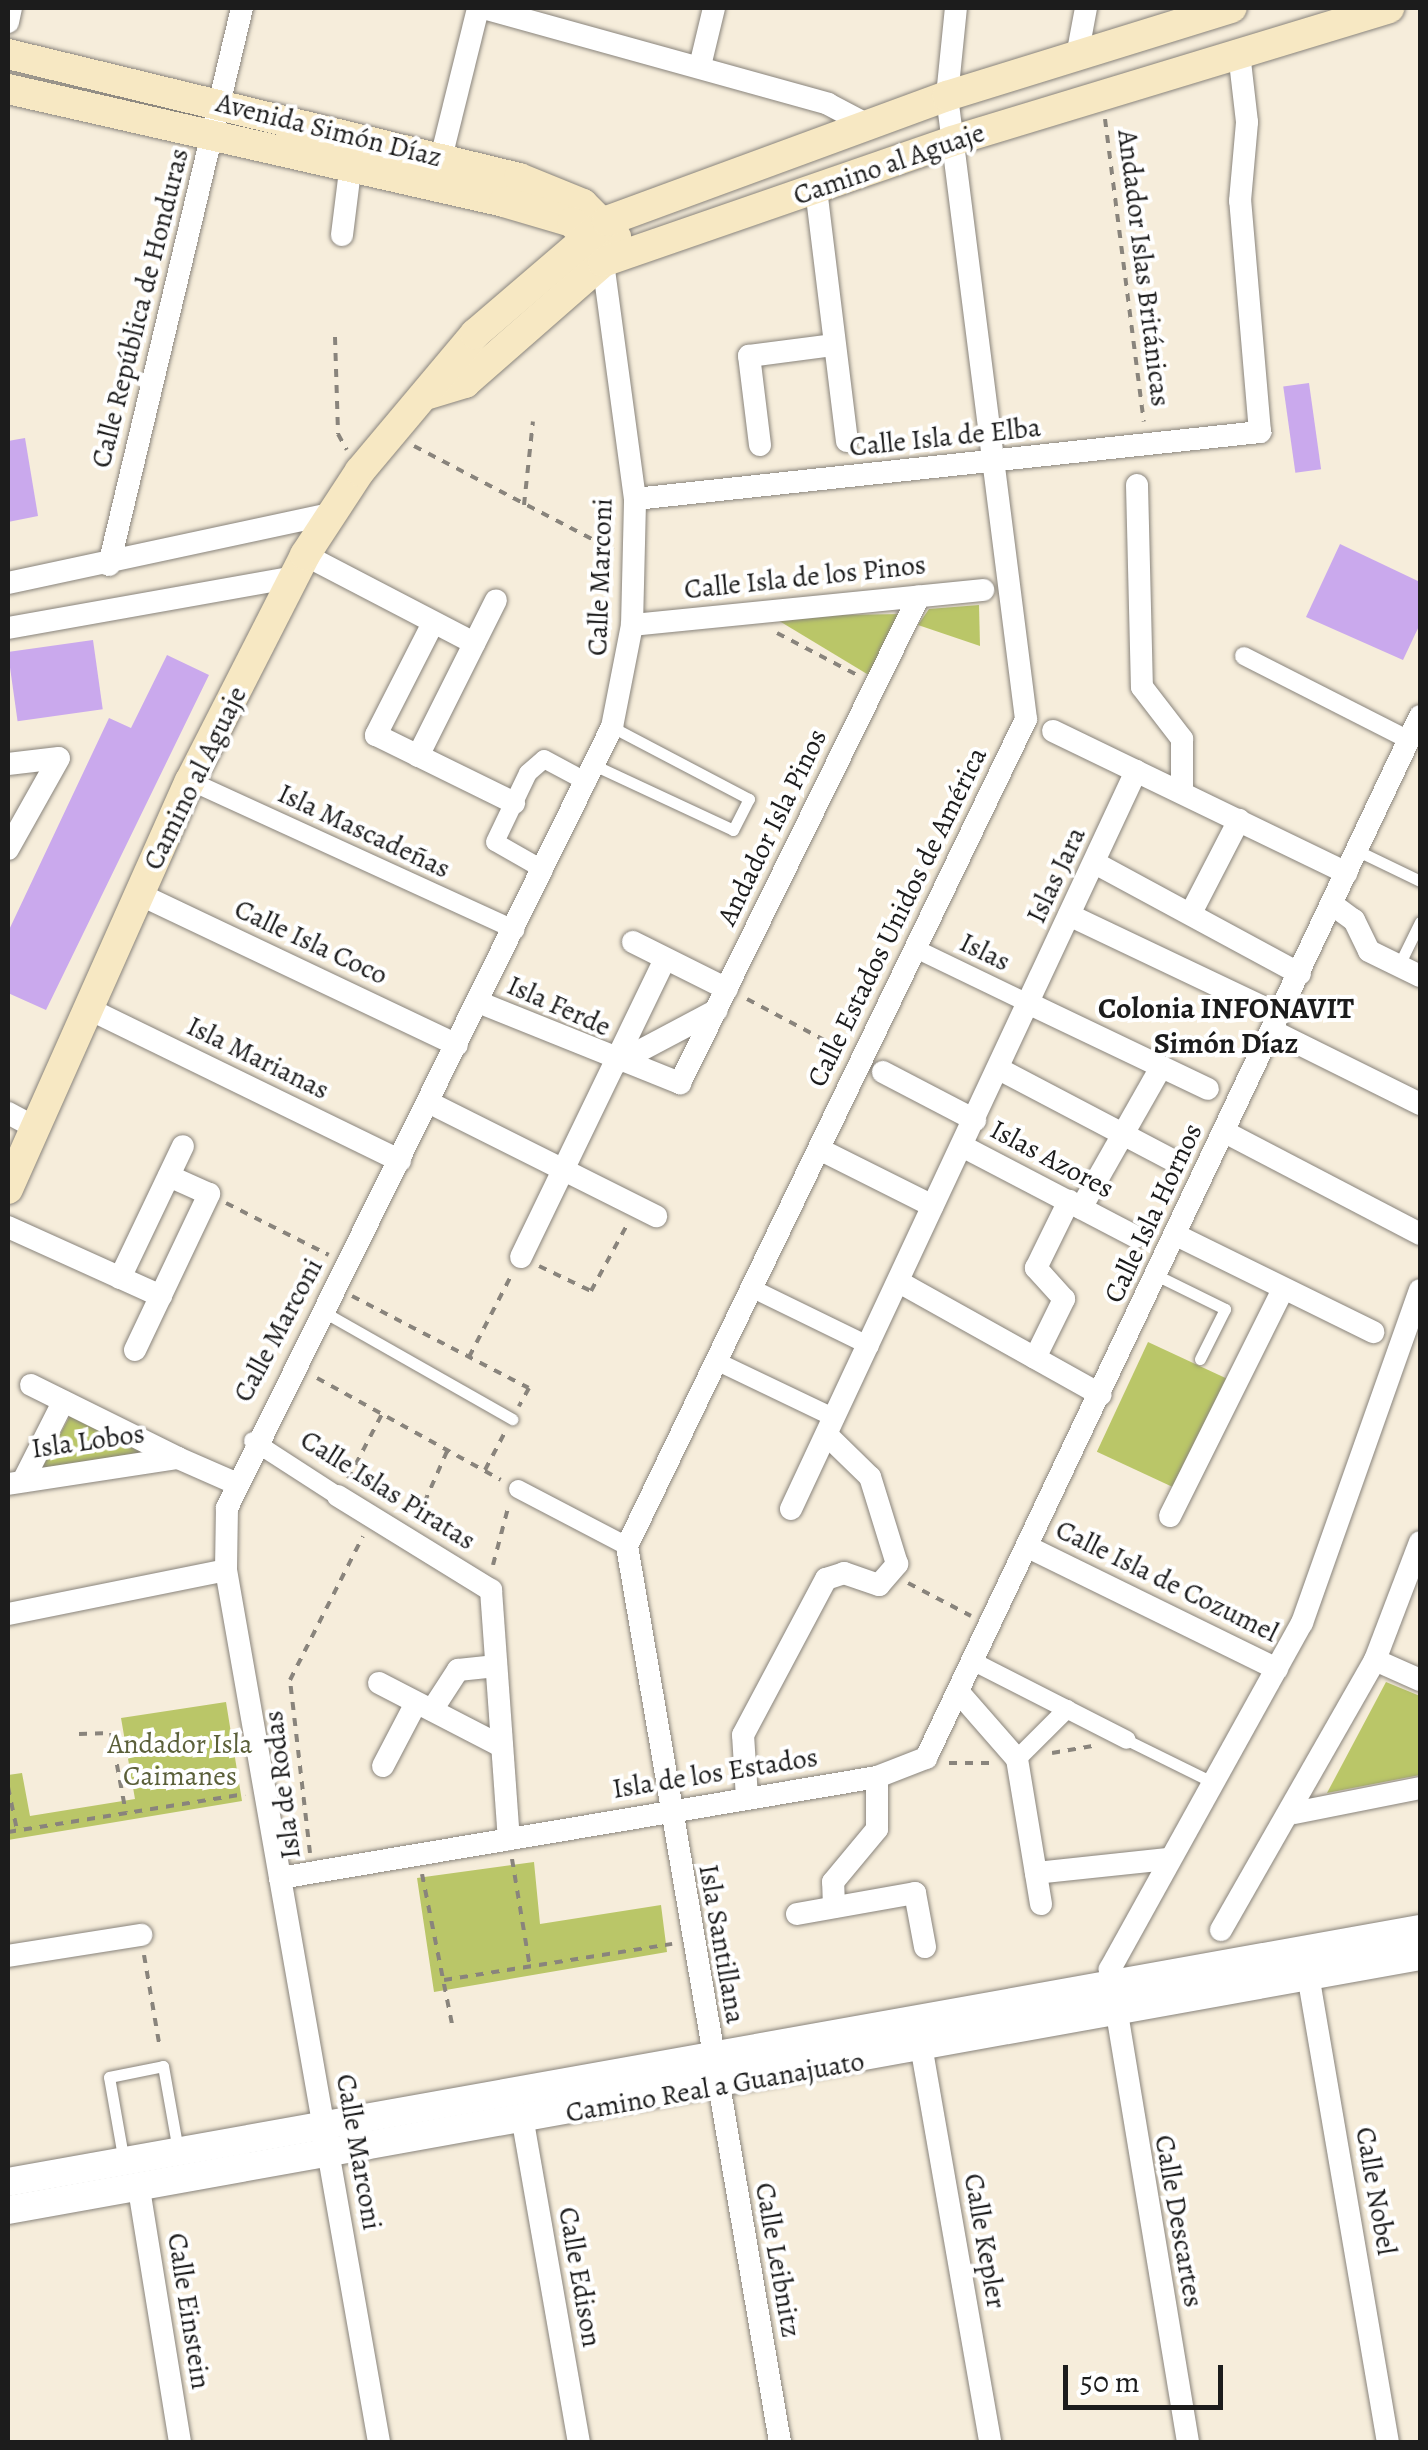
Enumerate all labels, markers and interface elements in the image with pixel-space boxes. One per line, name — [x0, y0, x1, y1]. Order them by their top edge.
street label: Avenida Simón Díaz — [213, 86, 445, 174]
street label: Camino al Aguaje — [789, 116, 989, 212]
street label: Andador Islas Británicas — [1110, 128, 1178, 408]
street label: Calle República de Honduras — [84, 145, 196, 471]
street label: Calle Isla de Elba — [848, 410, 1042, 464]
street label: Calle Marconi — [580, 498, 620, 656]
street label: Calle Isla de los Pinos — [682, 548, 928, 606]
street label: Camino al Aguaje — [136, 681, 254, 875]
street label: Andador Isla Pinos — [710, 723, 834, 931]
street label: Calle Estados Unidos de América — [800, 742, 994, 1092]
street label: Isla Mascadeñas — [273, 776, 455, 886]
street label: Islas Jara — [1019, 822, 1093, 928]
street label: Calle Isla Coco — [229, 892, 393, 992]
street label: Islas — [954, 926, 1016, 978]
street label: Isla Ferde — [502, 968, 616, 1044]
district label: Colonia INFONAVIT Simón Díaz — [1098, 990, 1354, 1060]
street label: Isla Marianas — [181, 1009, 335, 1107]
street label: Islas Azores — [985, 1112, 1119, 1206]
street label: Calle Isla Hornos — [1097, 1118, 1209, 1308]
street label: Calle Marconi — [226, 1252, 330, 1408]
street label: Isla Lobos — [29, 1416, 147, 1466]
street label: Calle Islas Piratas — [294, 1423, 482, 1557]
street label: Calle Isla de Cozumel — [1050, 1513, 1284, 1649]
street label: Isla de Rodas — [256, 1709, 308, 1861]
park label: Andador Isla Caimanes — [107, 1727, 253, 1793]
street label: Isla de los Estados — [610, 1740, 820, 1806]
street label: Isla Santillana — [691, 1862, 753, 2026]
street label: Camino Real a Guanajuato — [563, 2044, 867, 2130]
street label: Calle Marconi — [329, 2071, 389, 2233]
street label: Calle Nobel — [1348, 2124, 1404, 2258]
street label: Calle Descartes — [1147, 2132, 1211, 2310]
street label: Calle Kepler — [957, 2171, 1013, 2311]
street label: Calle Leibnitz — [748, 2180, 808, 2340]
street label: Calle Edison — [551, 2204, 609, 2350]
street label: Calle Einstein — [160, 2231, 218, 2391]
scale bar — [1068, 2345, 1228, 2407]
text: 50 m — [1080, 2362, 1140, 2402]

